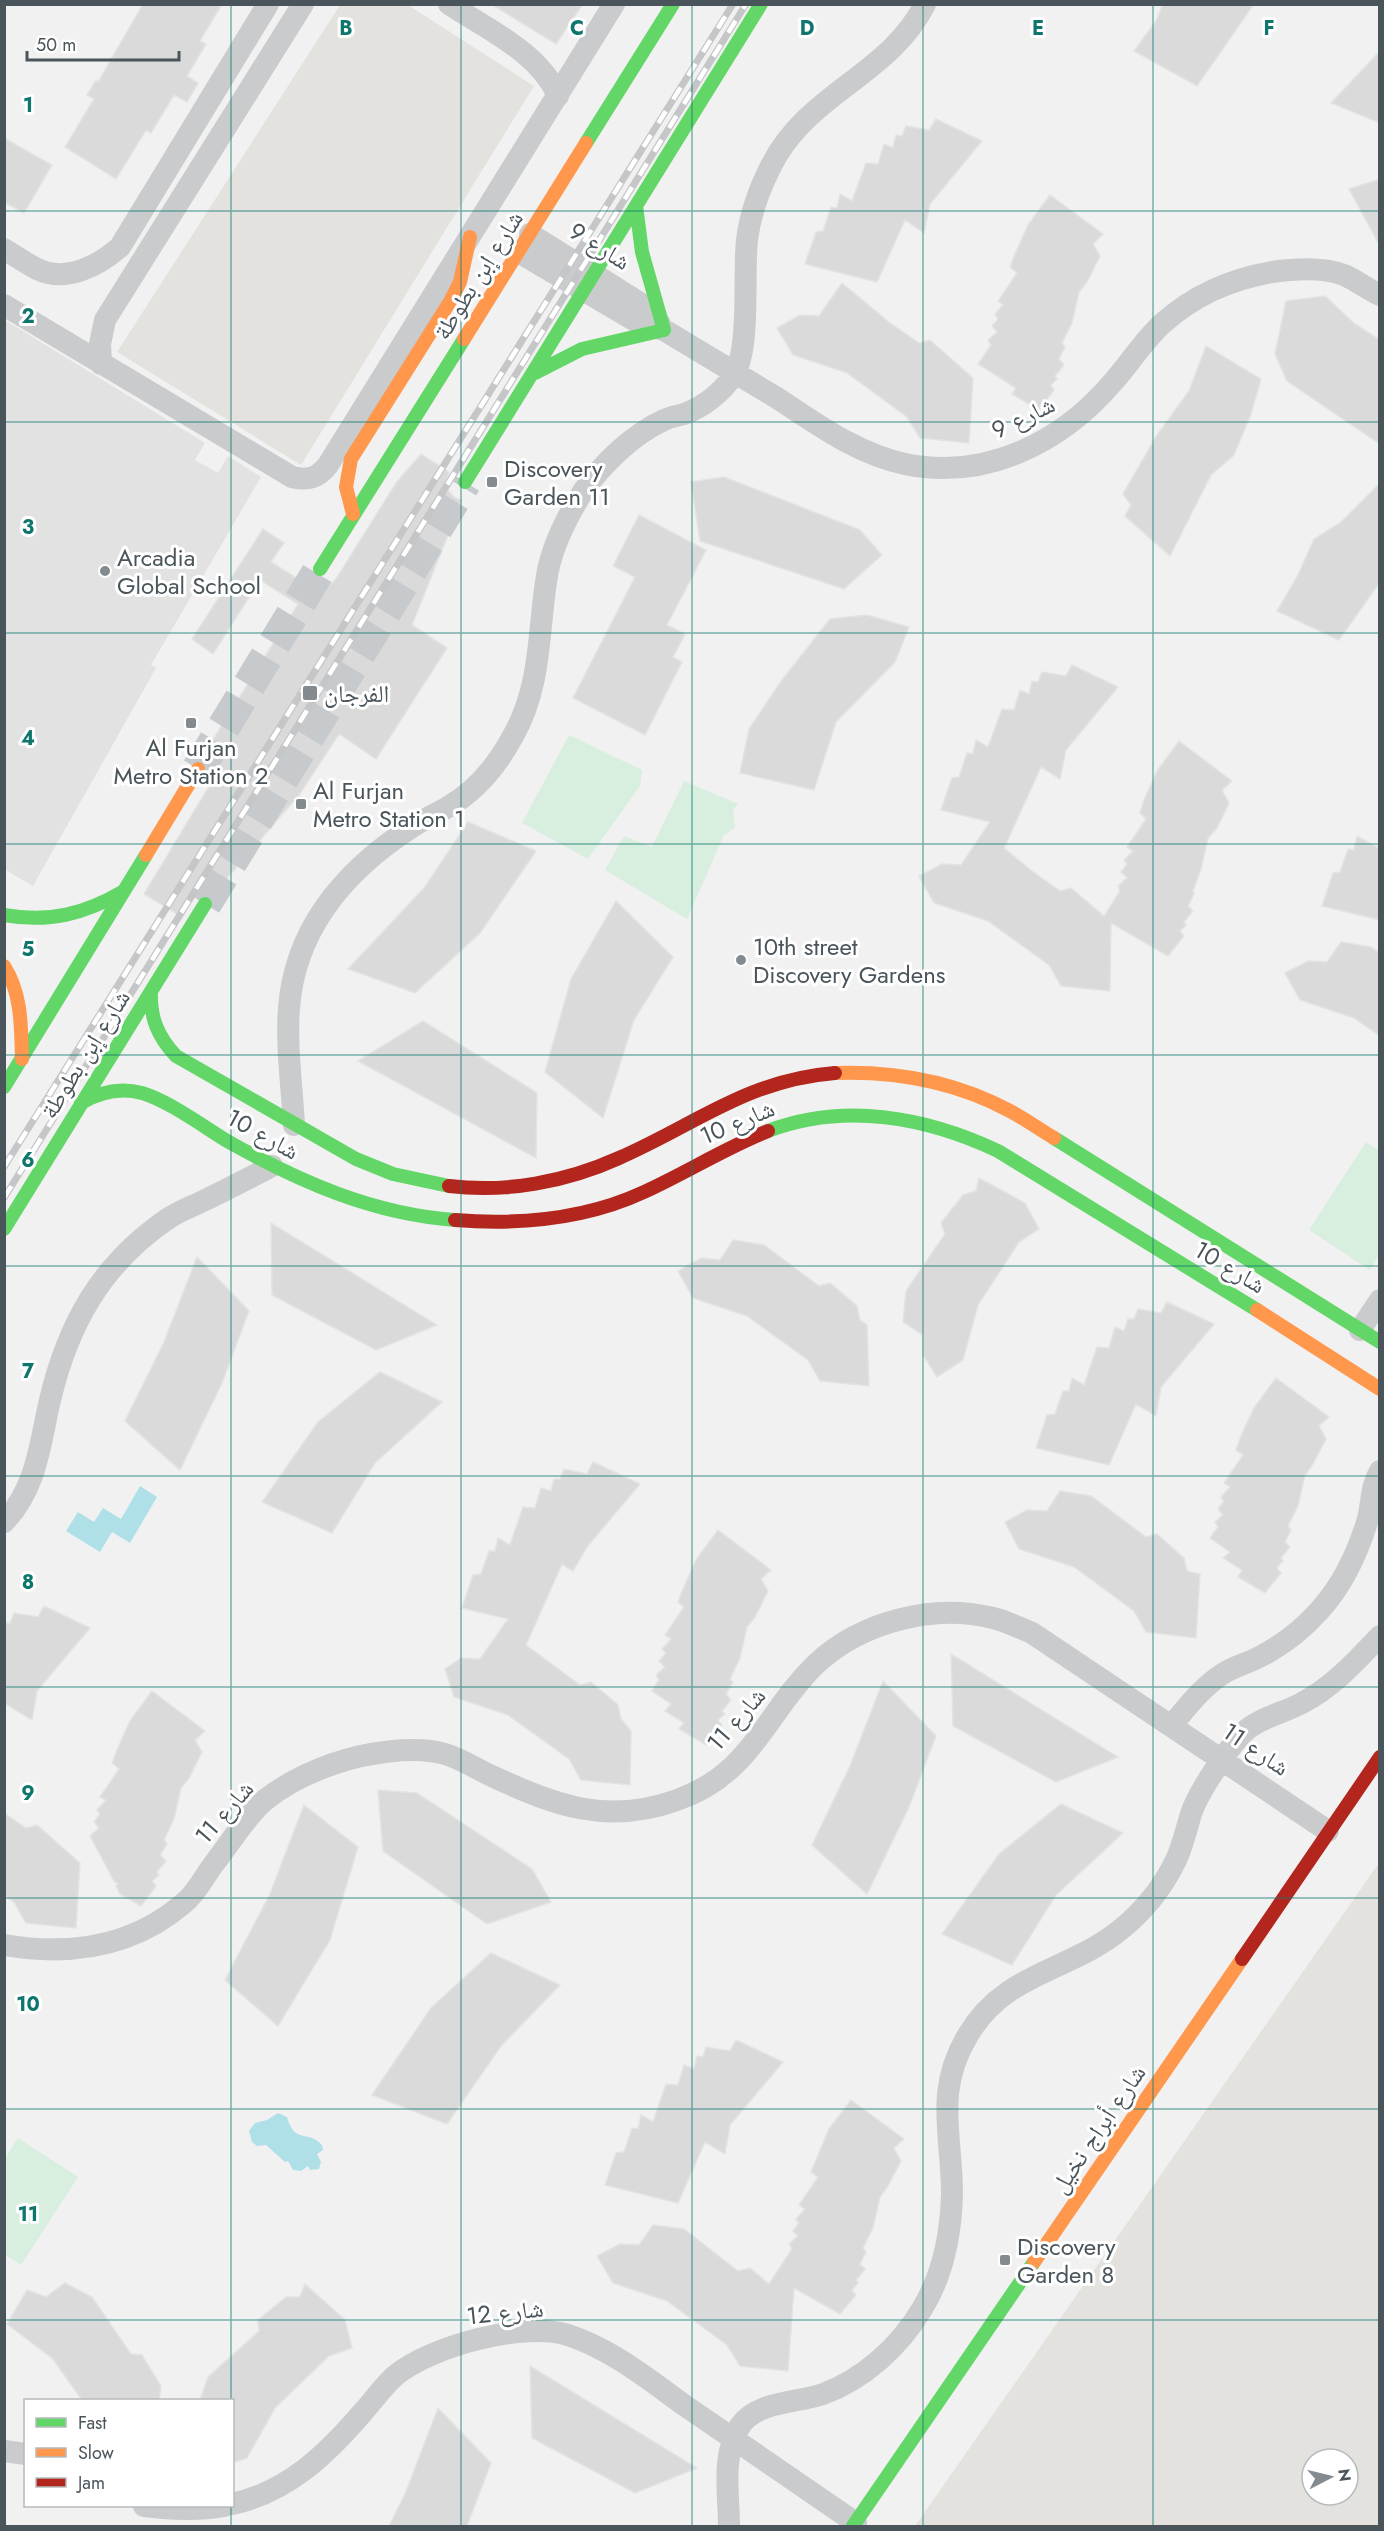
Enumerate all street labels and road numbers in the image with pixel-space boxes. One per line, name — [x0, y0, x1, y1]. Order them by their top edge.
street label: شارع إبن بطوطة — [424, 204, 532, 346]
street label: شارع 9 — [562, 213, 638, 279]
street label: شارع 9 — [985, 387, 1061, 447]
street label: شارع إبن بطوطة — [31, 983, 139, 1125]
street label: شارع 10 — [694, 1091, 780, 1153]
street label: شارع 10 — [220, 1100, 306, 1168]
street label: شارع 10 — [1188, 1232, 1272, 1302]
street label: شارع 11 — [698, 1679, 774, 1759]
street label: شارع 11 — [1215, 1714, 1297, 1784]
street label: شارع 11 — [186, 1772, 262, 1852]
street label: شارع أبراج نخيل — [1042, 2058, 1154, 2200]
street label: شارع 12 — [465, 2291, 545, 2333]

